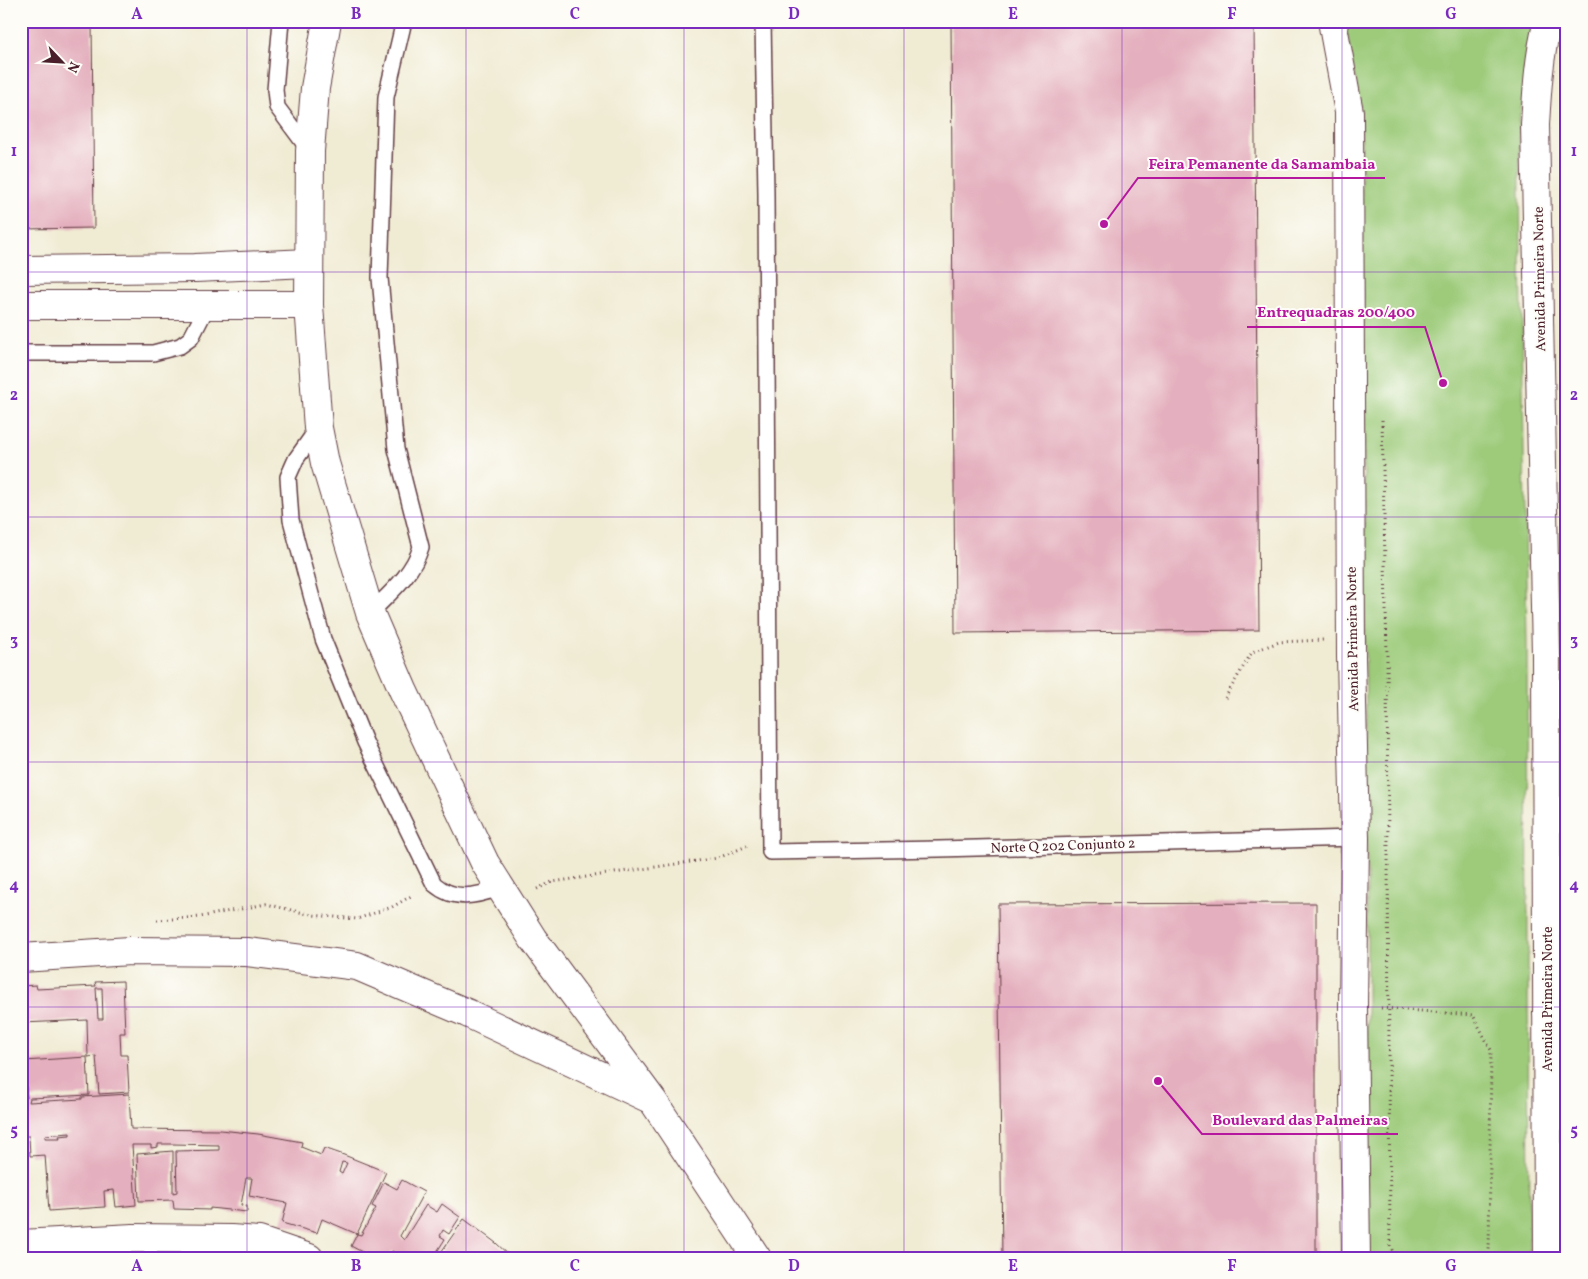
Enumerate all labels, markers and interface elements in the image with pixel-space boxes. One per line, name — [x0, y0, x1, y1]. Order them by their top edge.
text: A — [131, 4, 143, 26]
text: B — [351, 4, 362, 26]
text: C — [570, 4, 580, 26]
text: D — [788, 4, 800, 26]
text: E — [1008, 4, 1018, 26]
text: F — [1227, 4, 1237, 26]
text: G — [1445, 4, 1457, 26]
north arrow — [38, 38, 88, 88]
text: N — [62, 58, 83, 75]
text: 1 — [11, 141, 17, 163]
text: 1 — [1571, 141, 1577, 163]
callout: Feira Pemanente da Samambaia — [1138, 148, 1385, 178]
text: Feira Pemanente da Samambaia — [1148, 155, 1376, 176]
street label: Avenida Primeira Norte — [1530, 206, 1551, 352]
callout: Entrequadras 200/400 — [1247, 297, 1425, 327]
text: Entrequadras 200/400 — [1257, 303, 1415, 324]
text: 2 — [10, 385, 18, 407]
text: 2 — [1570, 385, 1578, 407]
street label: Avenida Primeira Norte — [1343, 566, 1364, 712]
text: 3 — [10, 630, 18, 652]
text: 3 — [1570, 630, 1578, 652]
street label: Norte Q 202 Conjunto 2 — [990, 834, 1136, 859]
text: 4 — [9, 875, 19, 897]
text: 4 — [1569, 875, 1579, 897]
street label: Avenida Primeira Norte — [1539, 926, 1558, 1072]
callout: Boulevard das Palmeiras — [1202, 1104, 1398, 1134]
text: Boulevard das Palmeiras — [1212, 1111, 1388, 1132]
text: 5 — [10, 1120, 18, 1142]
text: 5 — [1570, 1120, 1578, 1142]
text: A — [131, 1256, 143, 1278]
text: B — [351, 1256, 362, 1278]
text: C — [570, 1256, 580, 1278]
text: D — [788, 1256, 800, 1278]
text: E — [1008, 1256, 1018, 1278]
text: F — [1227, 1256, 1237, 1278]
text: G — [1445, 1256, 1457, 1278]

